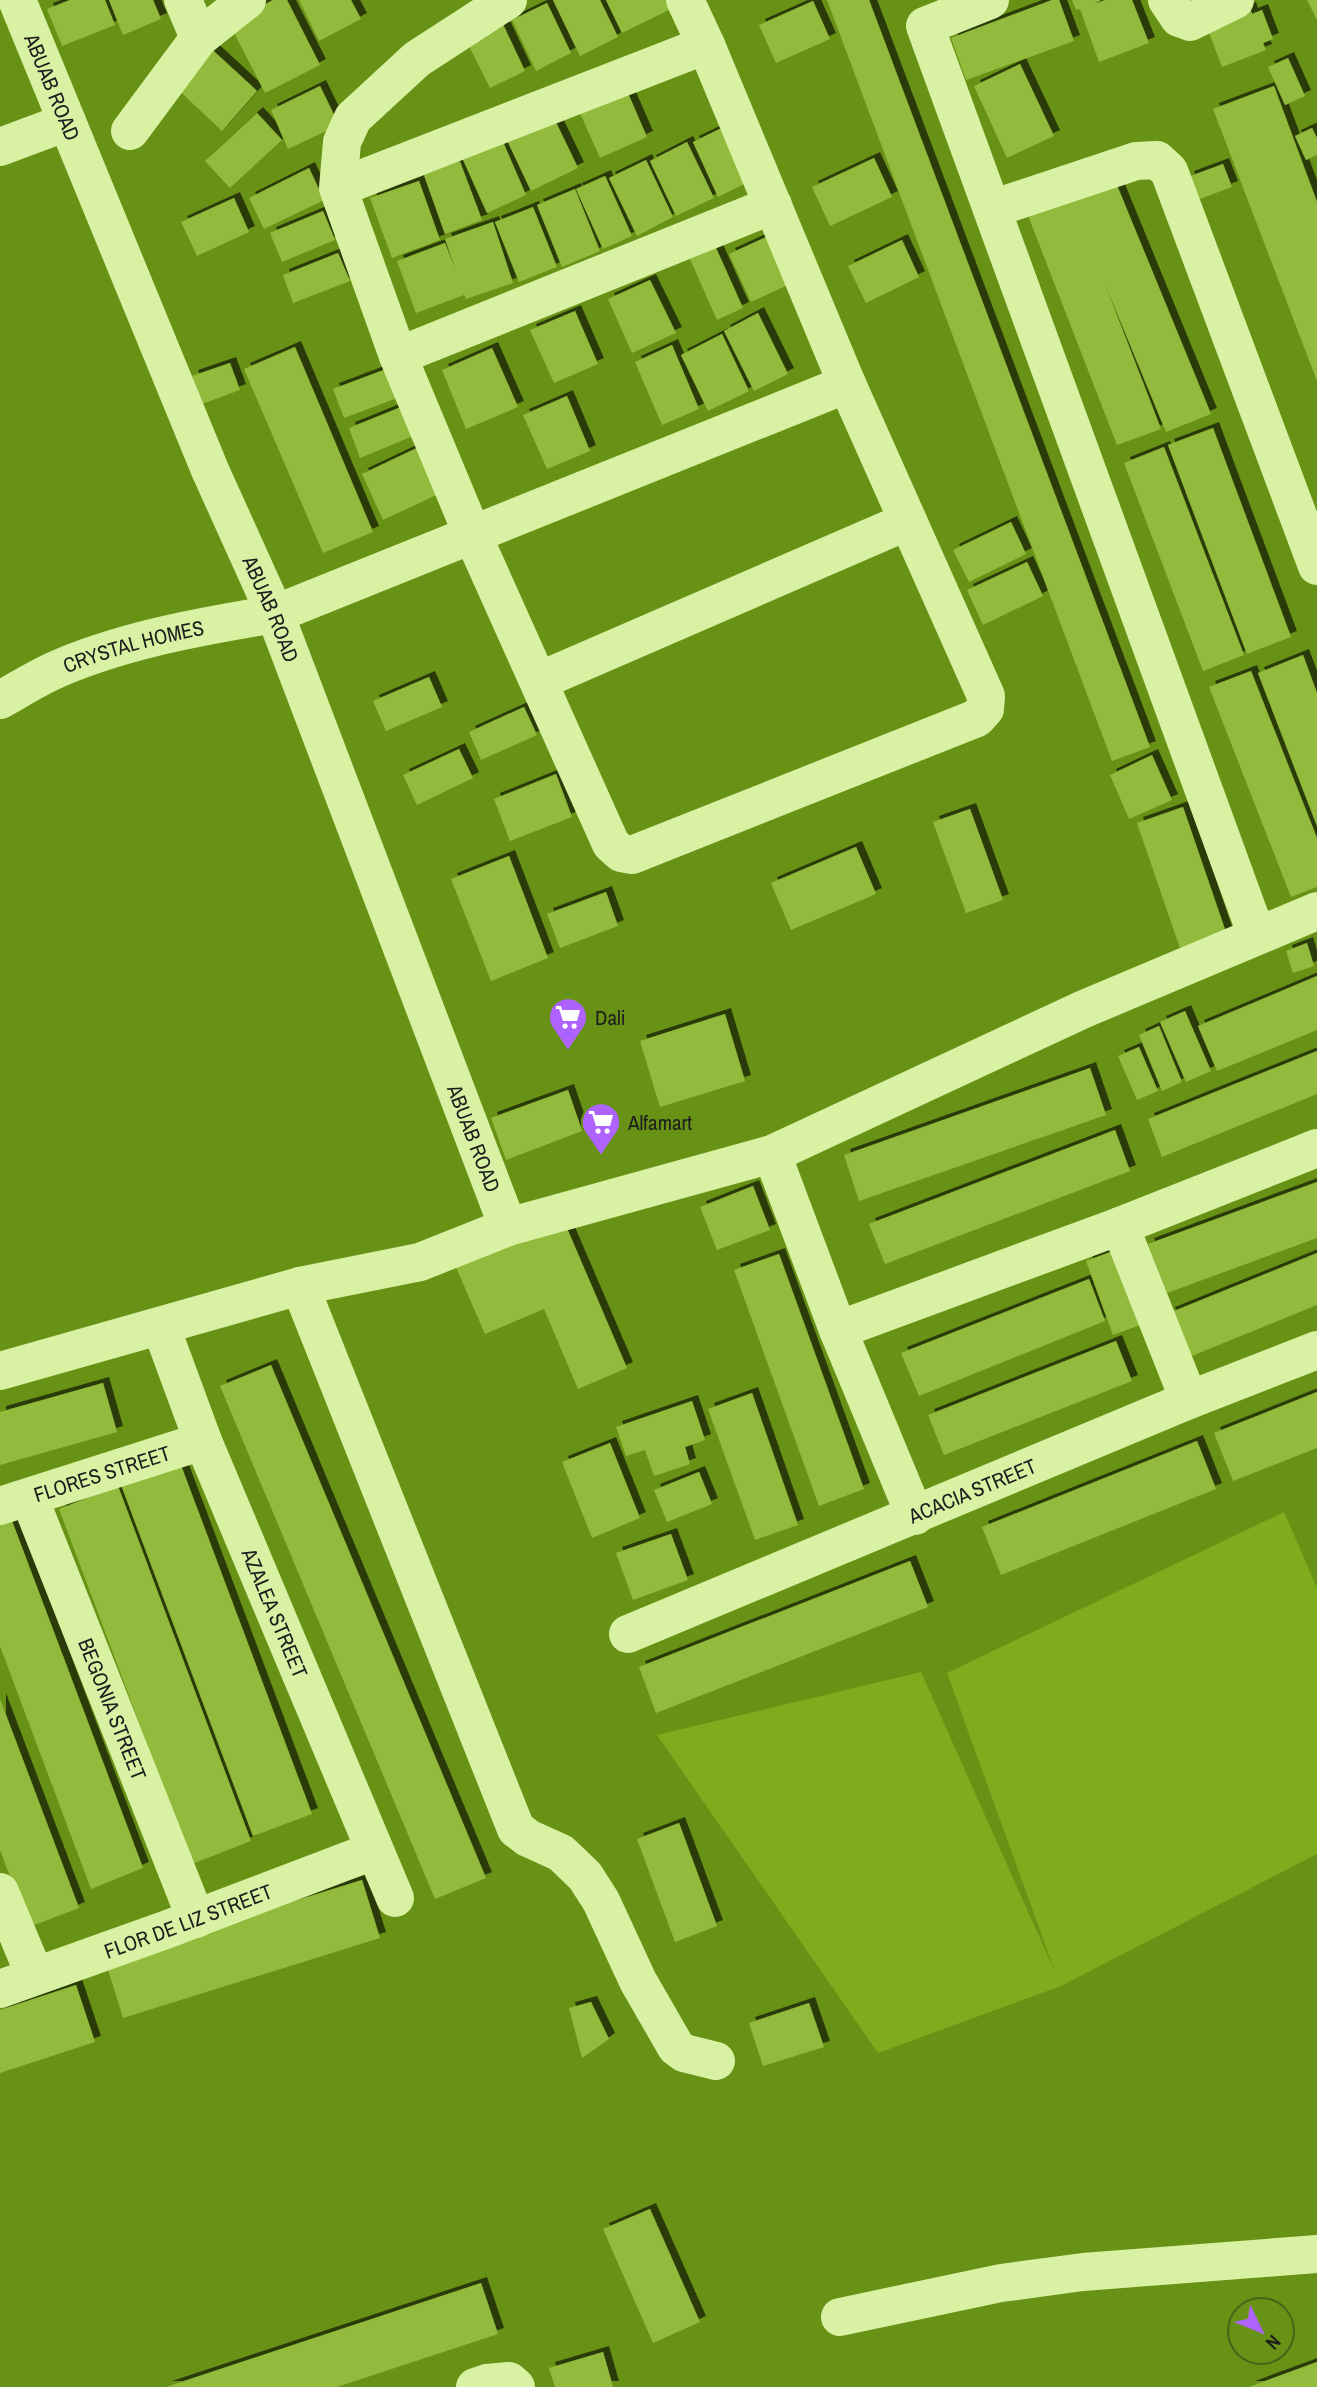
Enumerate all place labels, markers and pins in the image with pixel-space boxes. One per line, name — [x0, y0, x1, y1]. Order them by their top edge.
supermarket icon: Dali — [547, 996, 589, 1051]
place label: Dali — [595, 1003, 626, 1032]
supermarket icon: Alfamart — [580, 1101, 622, 1156]
place label: Alfamart — [627, 1108, 692, 1137]

